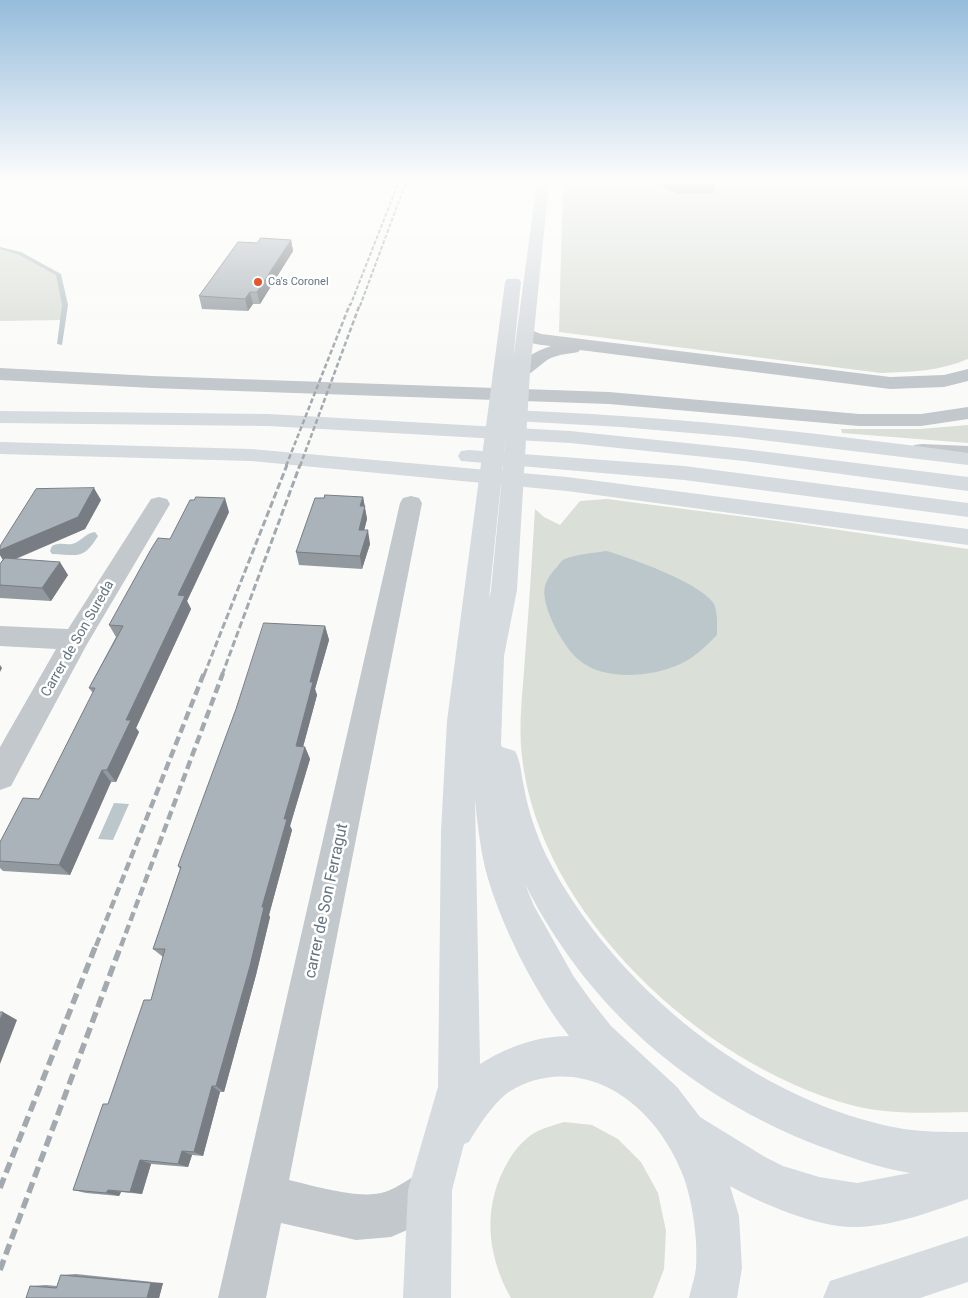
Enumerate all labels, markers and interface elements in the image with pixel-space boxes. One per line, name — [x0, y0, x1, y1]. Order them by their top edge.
place label: Ca's Coronel — [268, 275, 329, 289]
marker: Ca's Coronel — [252, 276, 264, 288]
street label: Carrer de Son Sureda — [38, 578, 118, 700]
street label: carrer de Son Ferragut — [301, 822, 353, 980]

